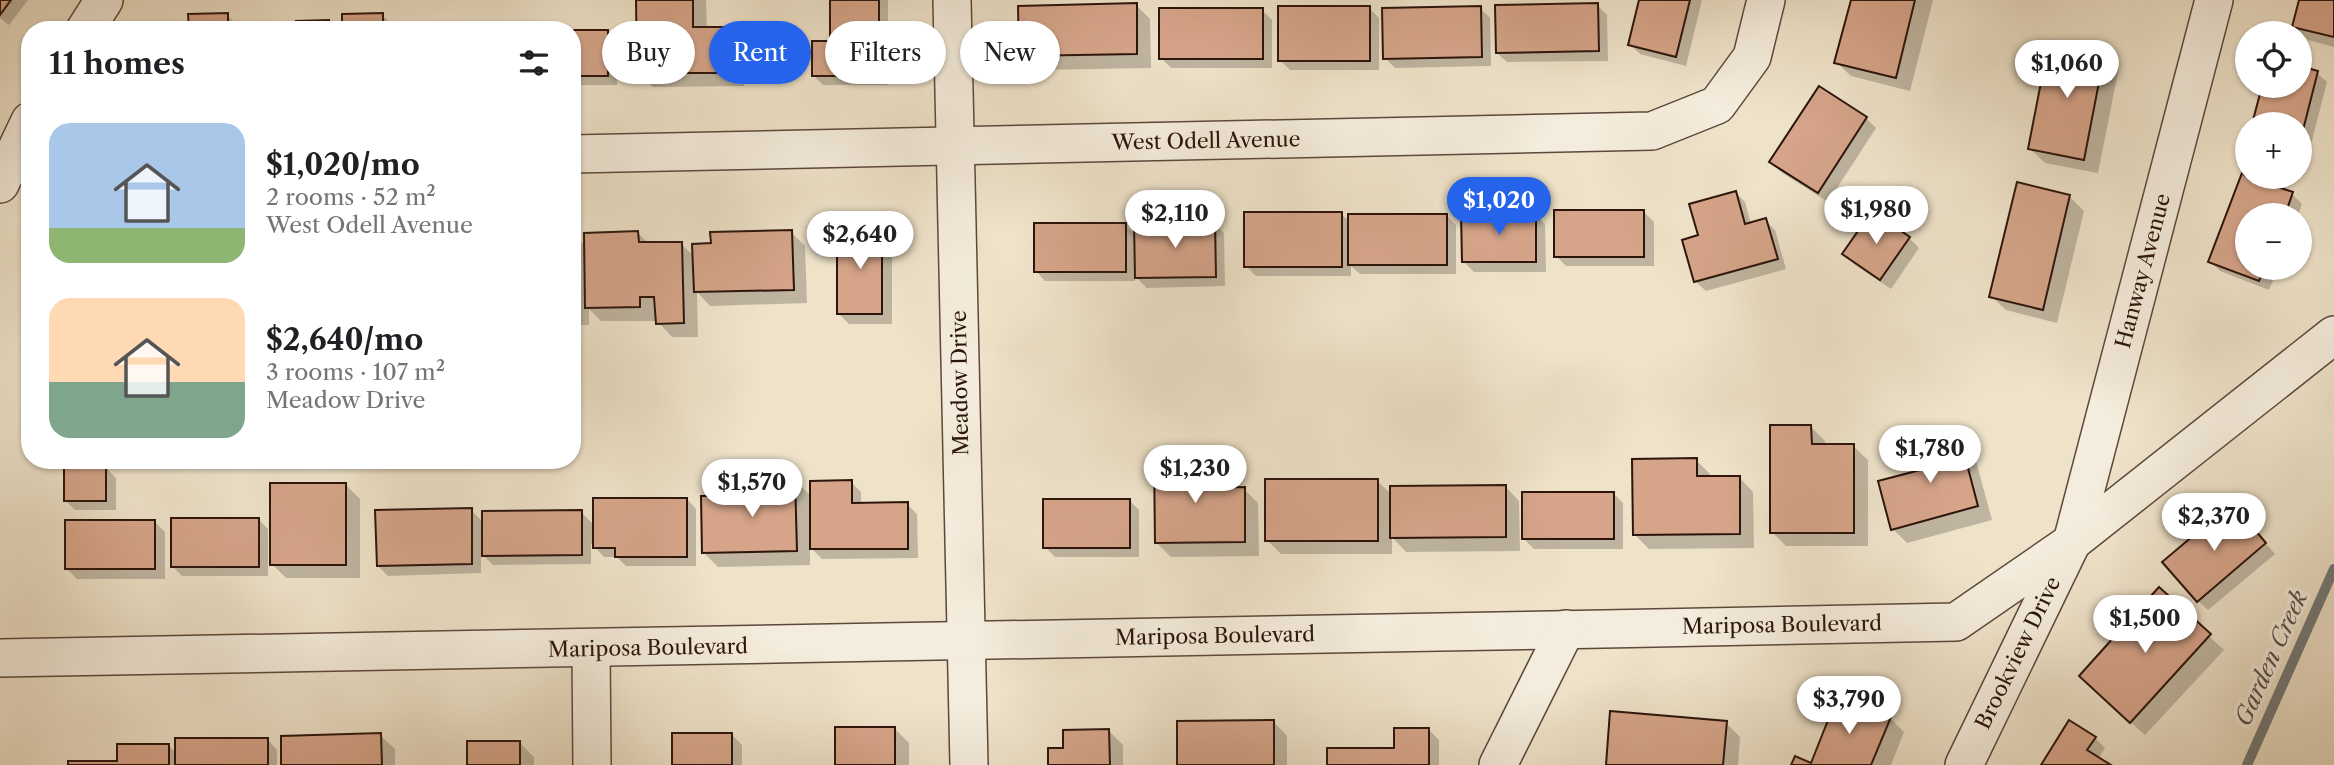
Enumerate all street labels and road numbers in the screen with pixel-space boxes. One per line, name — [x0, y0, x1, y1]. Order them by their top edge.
street label: West Odell Avenue — [1110, 126, 1301, 155]
street label: Hanway Avenue — [2110, 191, 2175, 351]
street label: Meadow Drive — [946, 310, 973, 456]
street label: Brookview Drive — [1970, 572, 2065, 733]
street label: Mariposa Boulevard — [1682, 610, 1882, 639]
street label: Mariposa Boulevard — [1115, 621, 1315, 650]
street label: Mariposa Boulevard — [548, 633, 748, 662]

